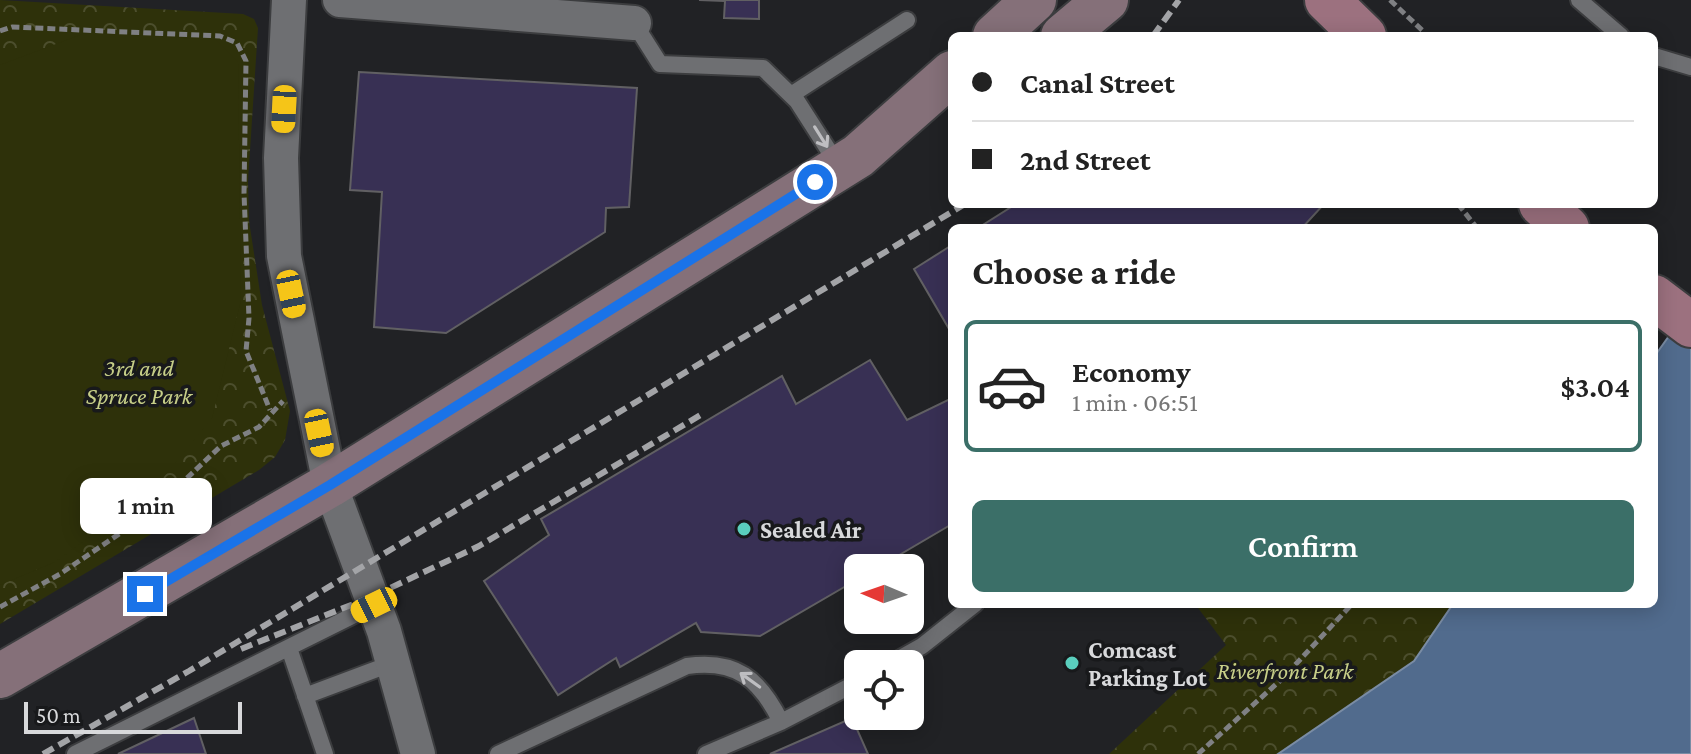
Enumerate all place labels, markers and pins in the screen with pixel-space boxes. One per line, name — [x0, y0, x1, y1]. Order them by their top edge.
place label: Sealed Air — [760, 516, 862, 543]
marker: Sealed Air — [735, 520, 753, 538]
place label: Comcast Parking Lot — [1088, 636, 1207, 691]
marker: Comcast Parking Lot — [1063, 654, 1081, 672]

